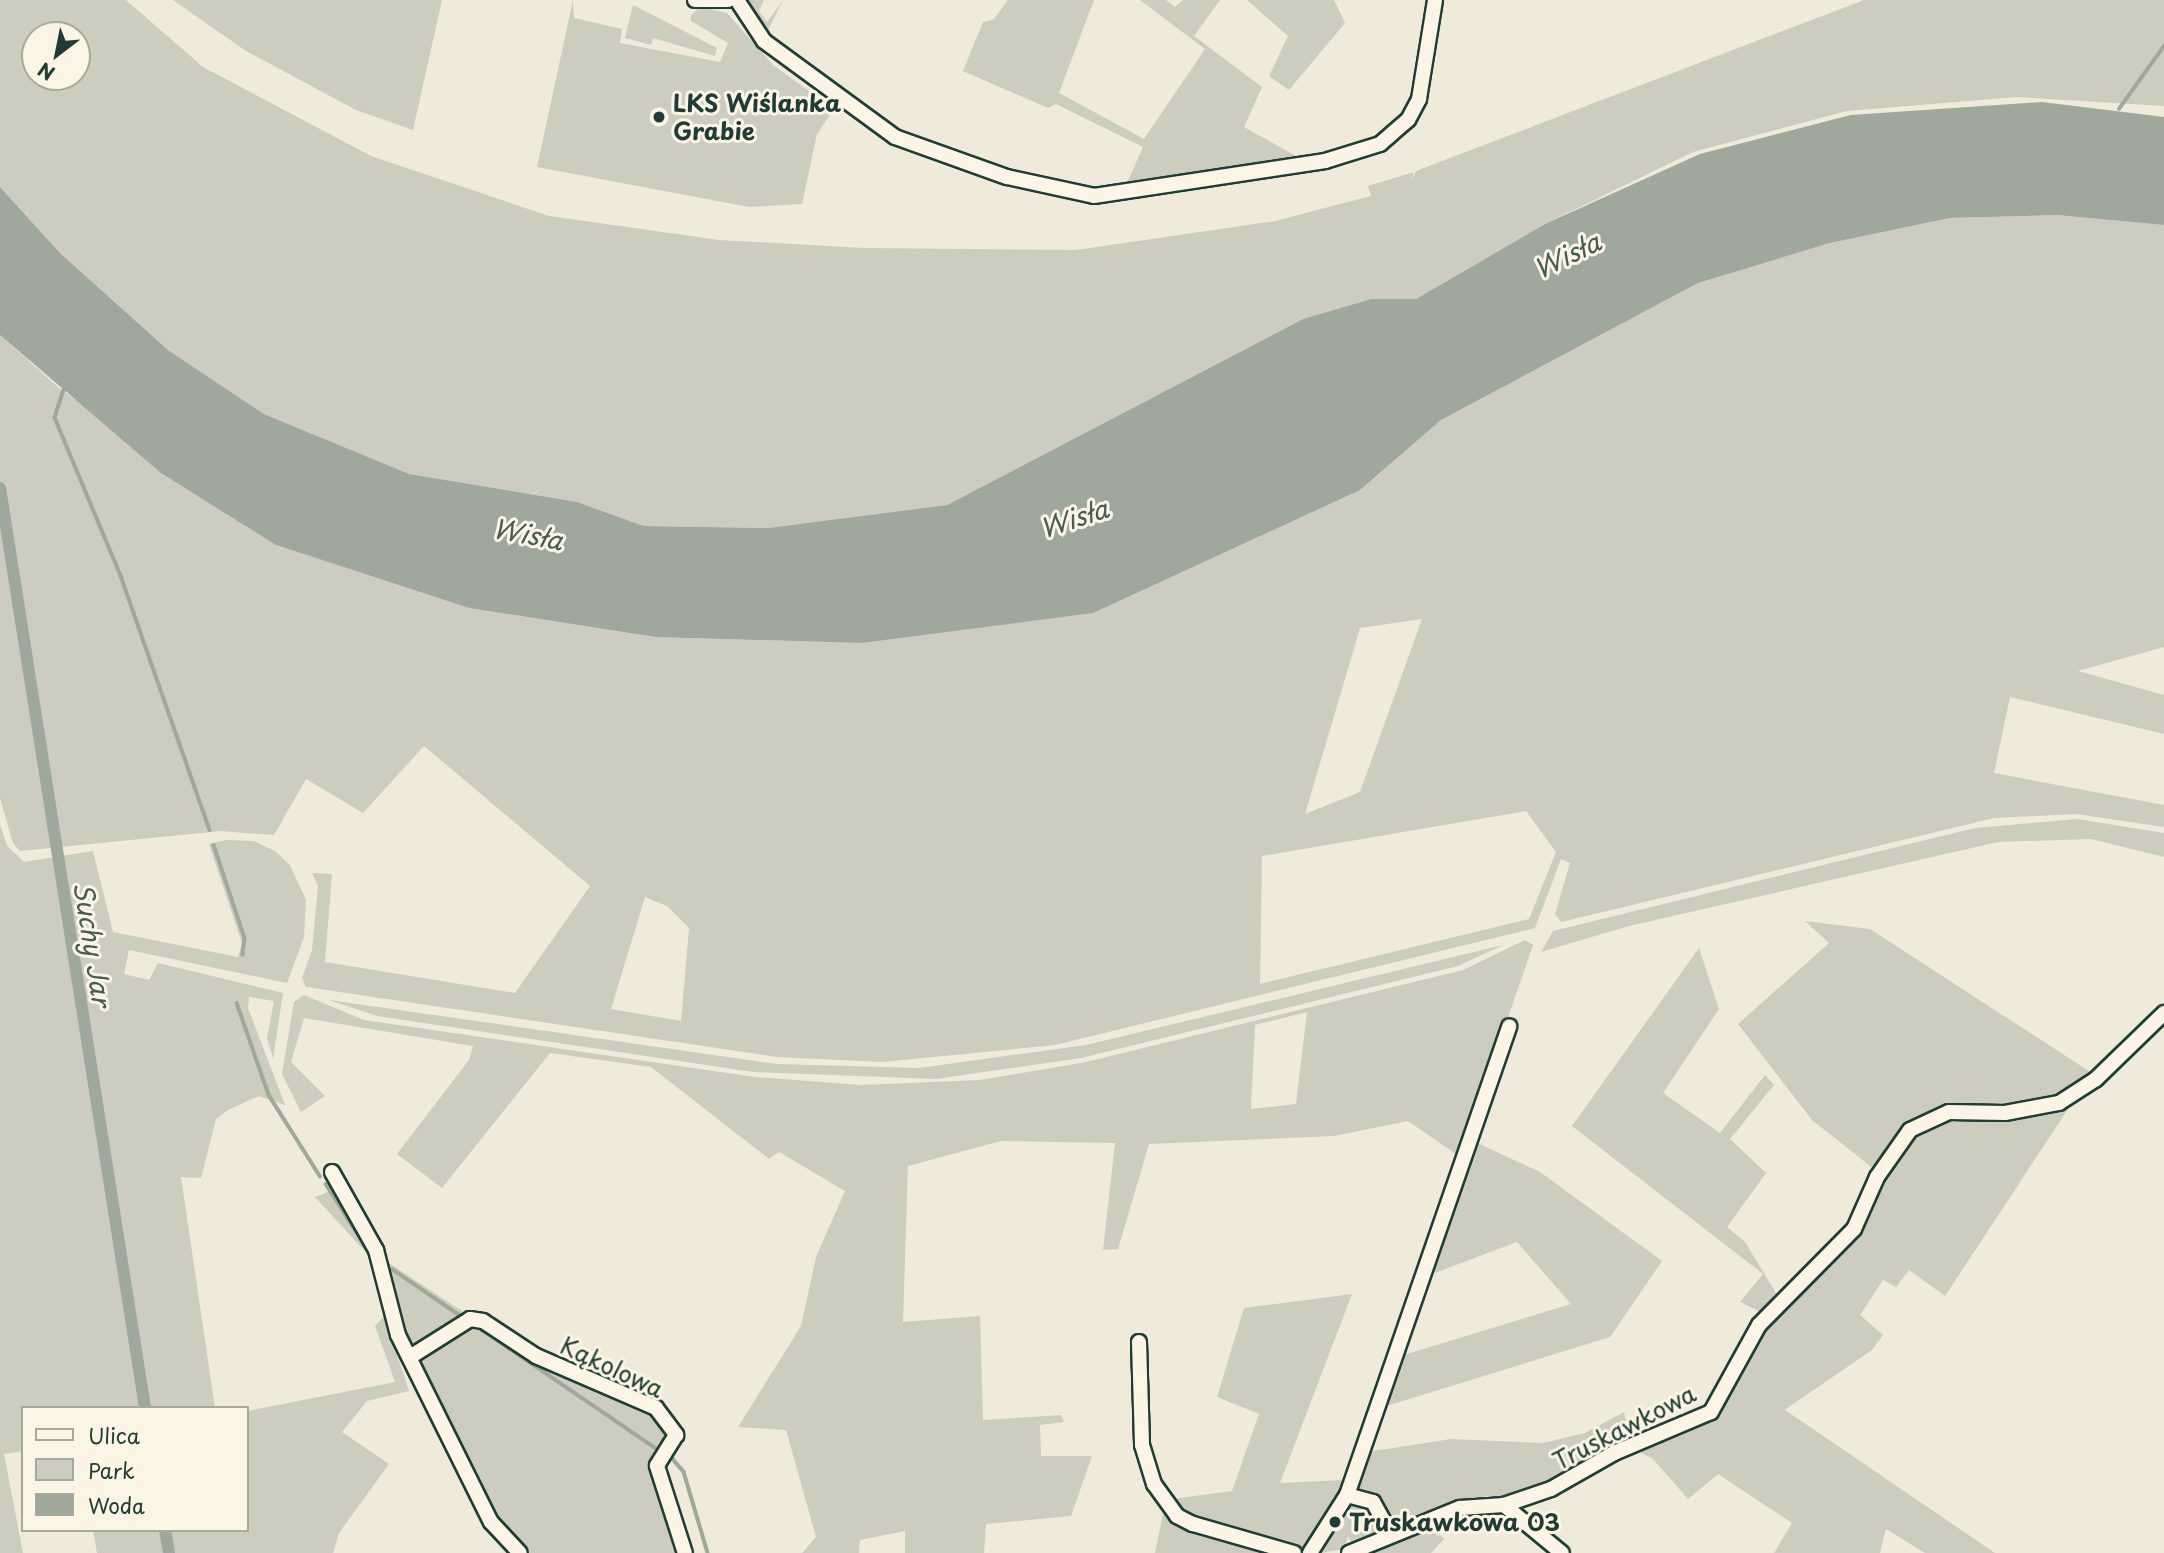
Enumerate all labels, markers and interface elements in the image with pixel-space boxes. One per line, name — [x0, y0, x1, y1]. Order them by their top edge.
north arrow — [21, 21, 91, 91]
text: N — [32, 56, 60, 88]
place label: LKS Wiślanka Grabie — [673, 89, 843, 145]
marker: LKS Wiślanka Grabie — [651, 109, 667, 125]
water label: Wisła — [1529, 226, 1605, 284]
water label: Wisła — [1036, 492, 1112, 544]
water label: Wisła — [491, 512, 565, 556]
water label: Suchy Jar — [68, 878, 118, 1010]
street label: Kąkolowa — [556, 1331, 668, 1403]
street label: Truskawkowa — [1548, 1379, 1700, 1475]
legend — [21, 1406, 248, 1532]
text: Ulica — [88, 1419, 140, 1451]
text: Park — [88, 1454, 135, 1486]
text: Woda — [88, 1489, 145, 1521]
place label: Truskawkowa 03 — [1349, 1508, 1560, 1536]
marker: Truskawkowa 03 — [1327, 1514, 1343, 1530]

